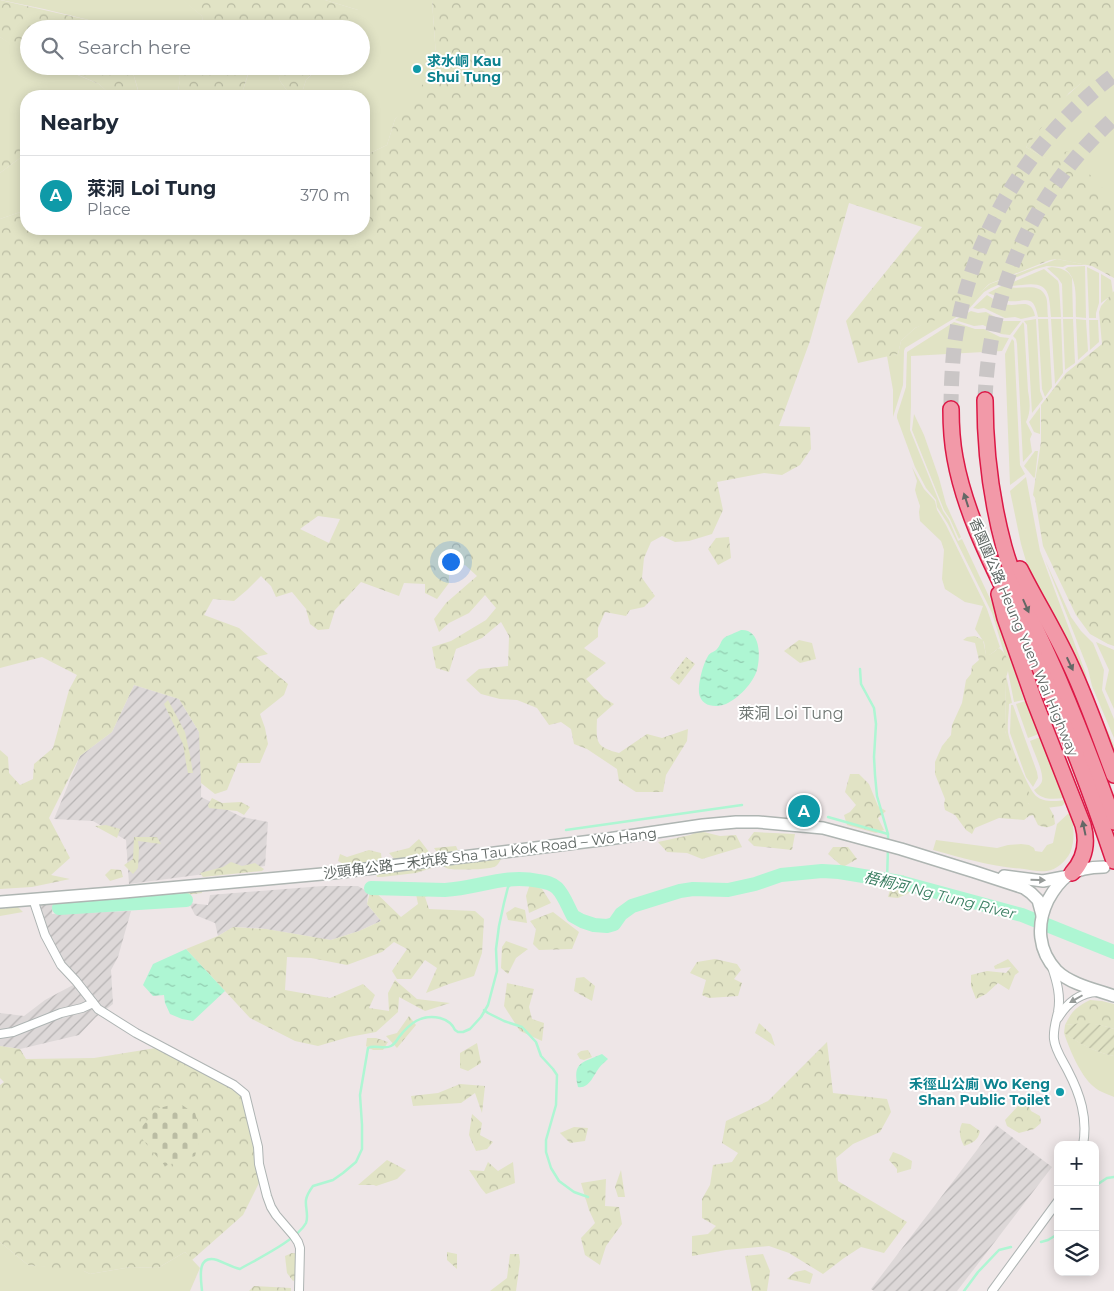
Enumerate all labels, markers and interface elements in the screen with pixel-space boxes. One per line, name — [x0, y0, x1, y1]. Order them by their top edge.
search box — [20, 20, 370, 75]
icon: search — [38, 34, 66, 62]
text: Search here — [78, 36, 191, 59]
place label: 求水峒 Kau Shui Tung — [427, 52, 501, 86]
marker: 求水峒 Kau Shui Tung — [411, 63, 423, 75]
text: Nearby — [40, 110, 119, 135]
text: 萊洞 Loi Tung — [87, 177, 216, 200]
text: A — [50, 186, 62, 205]
text: 370 m — [300, 186, 350, 205]
text: Place — [87, 200, 131, 219]
one-way arrow — [962, 492, 969, 507]
street label: 香園圍公路 Heung Yuen Wai Highway — [965, 515, 1083, 759]
your location — [438, 549, 464, 575]
one-way arrow — [1023, 599, 1031, 613]
one-way arrow — [1066, 657, 1074, 671]
district label: 萊洞 Loi Tung — [738, 704, 844, 723]
pin: A — [788, 792, 820, 830]
one-way arrow — [1079, 820, 1087, 836]
street label: 沙頭角公路－禾坑段 Sha Tau Kok Road – Wo Hang — [322, 824, 658, 882]
water label: 梧桐河 Ng Tung River — [862, 867, 1019, 923]
one-way arrow — [1031, 877, 1047, 885]
one-way arrow — [1069, 995, 1082, 1004]
place label: 禾徑山公廁 Wo Keng Shan Public Toilet — [909, 1075, 1050, 1109]
marker: 禾徑山公廁 Wo Keng Shan Public Toilet — [1054, 1086, 1066, 1098]
map controls — [1054, 1141, 1099, 1276]
button: + — [1054, 1141, 1099, 1186]
button: − — [1054, 1186, 1099, 1231]
button: layers — [1054, 1231, 1099, 1276]

